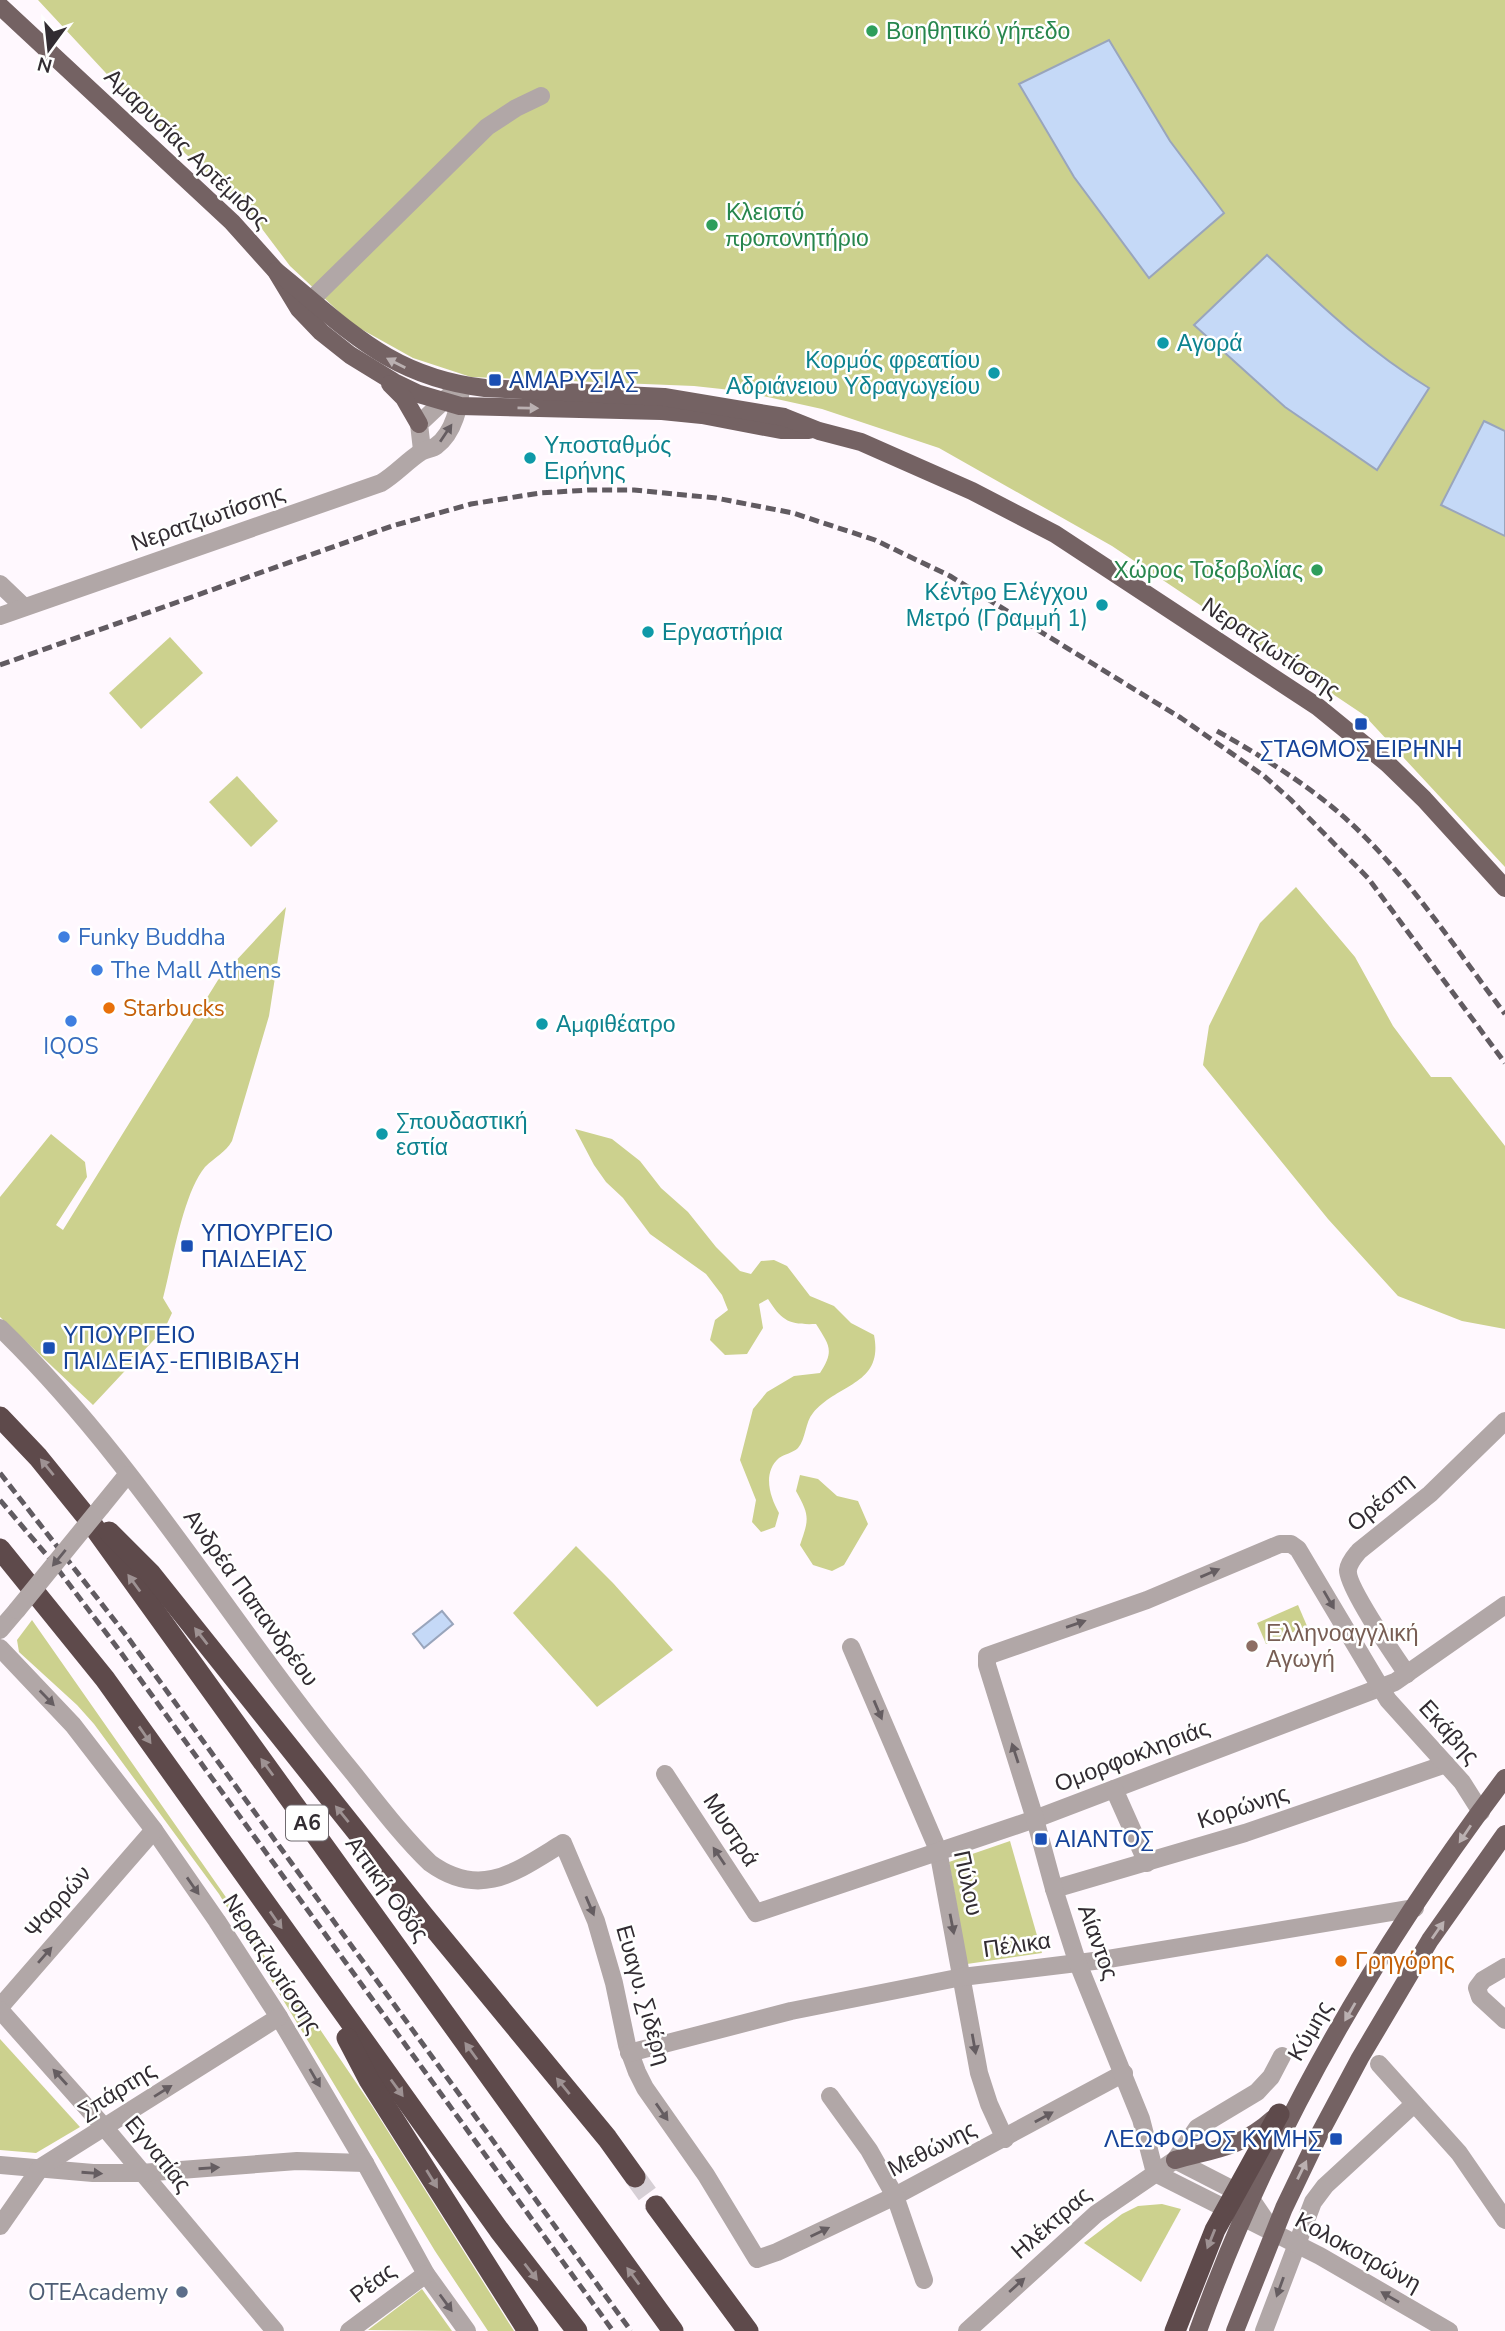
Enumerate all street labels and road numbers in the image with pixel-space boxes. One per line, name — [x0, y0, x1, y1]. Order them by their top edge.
street label: Αμαρυσίας Αρτέμιδος — [97, 62, 277, 236]
street label: Νερατζιωτίσσης — [127, 477, 289, 559]
street label: Νερατζιωτίσσης — [1196, 590, 1346, 706]
street label: Ορέστη — [1340, 1465, 1420, 1539]
street label: Ανδρέα Παπανδρέου — [176, 1503, 326, 1693]
street label: Εκάβης — [1412, 1693, 1486, 1771]
street label: Ομορφοκλησιάς — [1050, 1712, 1214, 1800]
street label: Κορώνης — [1193, 1778, 1293, 1836]
street label: Μυστρά — [696, 1787, 766, 1873]
road number: Α6 — [286, 1806, 328, 1840]
street label: Αττική Οδός — [338, 1830, 436, 1948]
street label: Πύλου — [946, 1848, 990, 1918]
street label: Ψαρρών — [18, 1859, 98, 1945]
street label: Νερατζιωτίσσης — [215, 1888, 329, 2040]
street label: Αίαντος — [1070, 1900, 1126, 1984]
street label: Ευαγυ. Σιδέρη — [608, 1921, 678, 2069]
street label: Πέλικα — [981, 1925, 1053, 1965]
street label: Κύμης — [1280, 1995, 1340, 2067]
street label: Σπάρτης — [72, 2055, 162, 2127]
street label: Εγνατίας — [118, 2109, 198, 2199]
street label: Μεθώνης — [882, 2114, 982, 2184]
street label: Ηλέκτρας — [1004, 2180, 1098, 2266]
street label: Κολοκοτρώνη — [1289, 2205, 1427, 2299]
street label: Ρέας — [344, 2256, 402, 2310]

